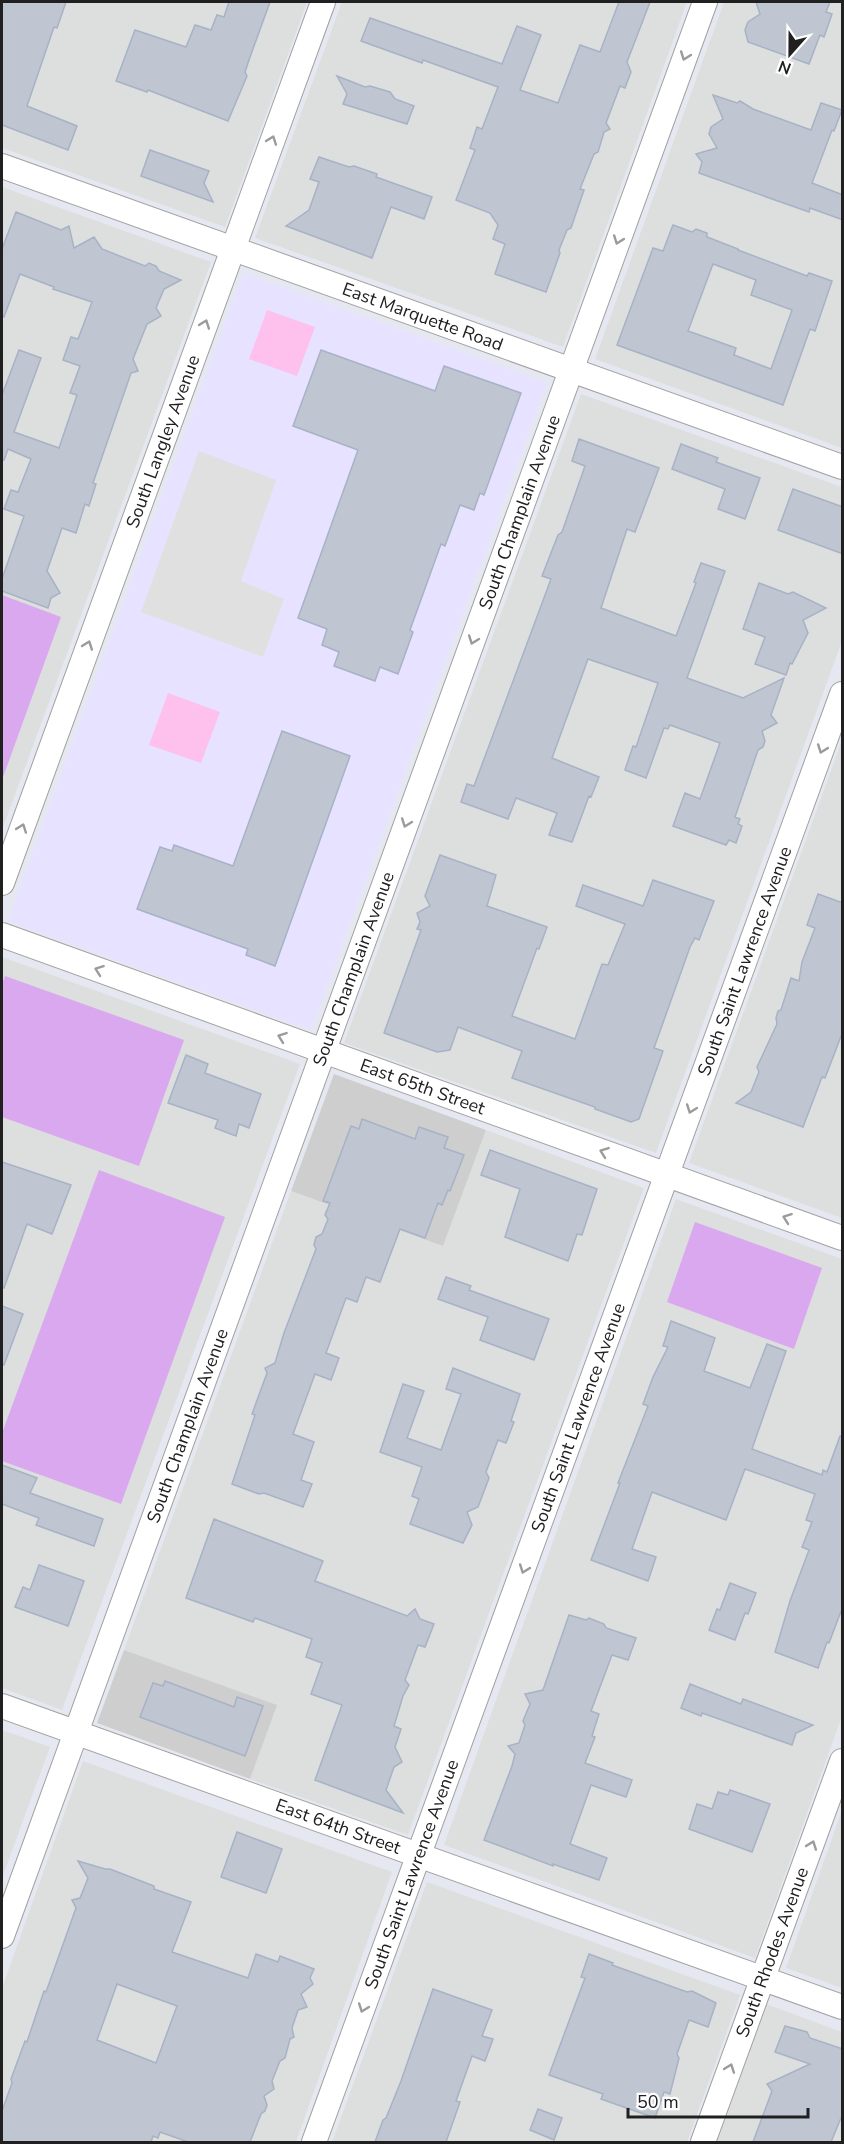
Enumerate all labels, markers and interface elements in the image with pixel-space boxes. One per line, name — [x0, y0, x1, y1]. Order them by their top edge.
north arrow — [760, 24, 820, 84]
one-way arrow — [679, 51, 692, 61]
text: N — [775, 55, 795, 79]
one-way arrow — [265, 136, 277, 147]
one-way arrow — [613, 234, 625, 245]
street label: East Marquette Road — [339, 277, 507, 357]
one-way arrow — [198, 319, 211, 330]
street label: South Langley Avenue — [120, 352, 205, 531]
street label: South Champlain Avenue — [473, 412, 566, 613]
one-way arrow — [467, 634, 480, 645]
one-way arrow — [81, 640, 94, 651]
one-way arrow — [817, 743, 830, 753]
one-way arrow — [401, 817, 413, 828]
one-way arrow — [14, 823, 27, 834]
street label: South Saint Lawrence Avenue — [692, 843, 797, 1079]
street label: South Champlain Avenue — [307, 868, 400, 1070]
one-way arrow — [94, 965, 105, 978]
one-way arrow — [277, 1031, 288, 1044]
street label: East 65th Street — [357, 1053, 489, 1120]
one-way arrow — [685, 1103, 698, 1114]
one-way arrow — [599, 1147, 610, 1160]
one-way arrow — [783, 1213, 793, 1226]
street label: South Saint Lawrence Avenue — [525, 1300, 631, 1536]
street label: South Champlain Avenue — [141, 1325, 234, 1526]
one-way arrow — [518, 1563, 531, 1574]
street label: South Saint Lawrence Avenue — [359, 1756, 464, 1992]
street label: East 64th Street — [272, 1793, 405, 1860]
one-way arrow — [804, 1840, 817, 1851]
street label: South Rhodes Avenue — [730, 1864, 814, 2041]
one-way arrow — [358, 2003, 371, 2013]
one-way arrow — [723, 2063, 736, 2074]
scale bar — [628, 2081, 808, 2119]
text: 50 m — [637, 2090, 679, 2114]

